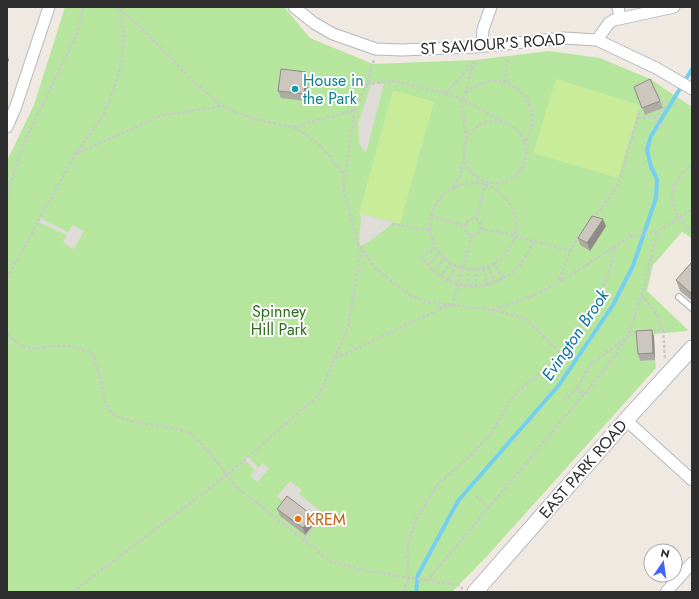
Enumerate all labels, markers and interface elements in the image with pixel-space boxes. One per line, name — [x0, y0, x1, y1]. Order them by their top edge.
street label: ST SAVIOUR'S ROAD — [420, 27, 566, 61]
place label: House in the Park — [303, 69, 364, 110]
marker: House in the Park — [290, 84, 300, 94]
water label: Evington Brook — [536, 284, 615, 385]
park label: Spinney Hill Park — [251, 300, 308, 341]
street label: EAST PARK ROAD — [534, 415, 632, 523]
place label: KREM — [306, 508, 346, 531]
marker: KREM — [293, 514, 303, 524]
north arrow — [643, 543, 683, 583]
text: N — [659, 544, 671, 562]

